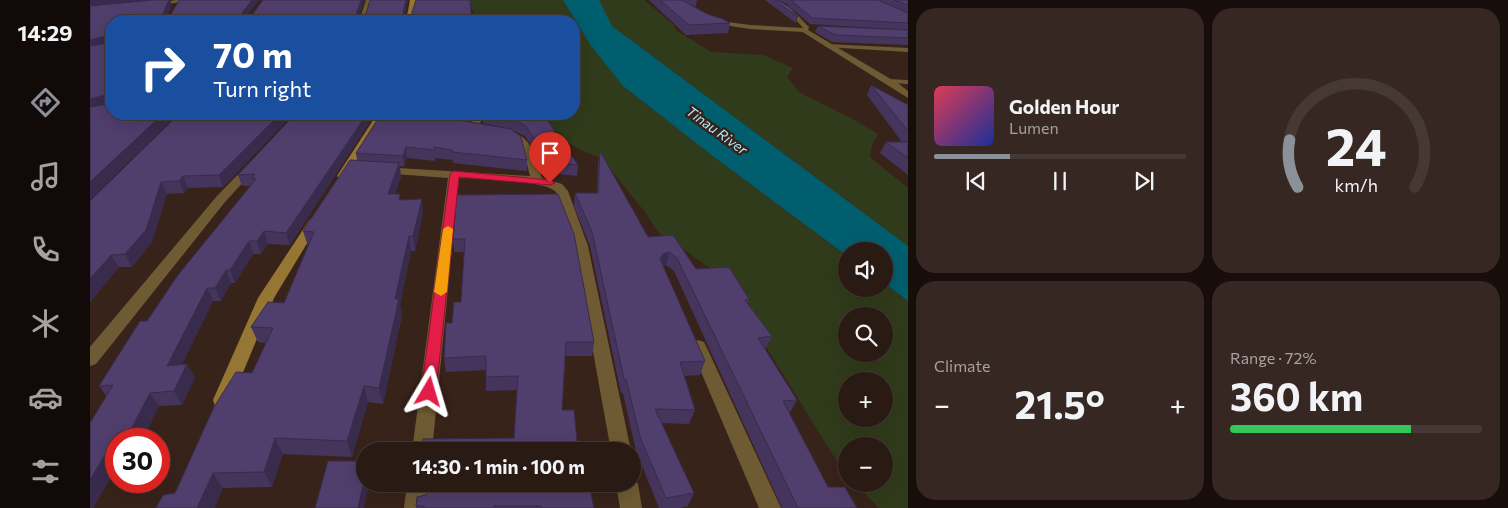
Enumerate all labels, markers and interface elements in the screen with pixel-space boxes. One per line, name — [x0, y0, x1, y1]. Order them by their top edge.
text: 14:29 — [17, 19, 73, 46]
text: 70 m — [213, 32, 293, 75]
icon: right — [130, 35, 195, 100]
text: Turn right — [213, 75, 311, 102]
icon: directions — [28, 85, 63, 120]
text: Golden Hour — [1009, 95, 1119, 118]
water label: Tinau River — [683, 102, 751, 158]
text: 24 — [1326, 113, 1386, 177]
text: Lumen — [1009, 118, 1059, 137]
pin — [529, 132, 571, 183]
icon: arrive — [536, 139, 564, 167]
icon: music — [28, 159, 63, 194]
icon: previous — [962, 167, 990, 195]
icon: pause — [1046, 167, 1074, 195]
icon: next — [1130, 167, 1158, 195]
text: km/h — [1334, 174, 1378, 196]
icon: phone — [28, 232, 63, 267]
map controls — [838, 242, 893, 492]
button: sound — [838, 242, 893, 297]
icon: climate — [28, 306, 63, 341]
button: search — [838, 307, 893, 362]
text: Range · 72% — [1230, 348, 1316, 367]
text: Climate — [934, 356, 990, 375]
position arrow — [402, 365, 454, 417]
button: + — [838, 372, 893, 427]
text: 360 km — [1230, 372, 1363, 419]
icon: car — [28, 380, 63, 415]
text: 21.5° — [1015, 380, 1105, 427]
text: − — [934, 387, 950, 421]
text: + — [1170, 387, 1186, 421]
speed limit sign: 30 — [105, 428, 170, 493]
button: − — [838, 437, 893, 492]
icon: filters — [28, 454, 63, 489]
text: 14:30 · 1 min · 100 m — [412, 455, 585, 478]

